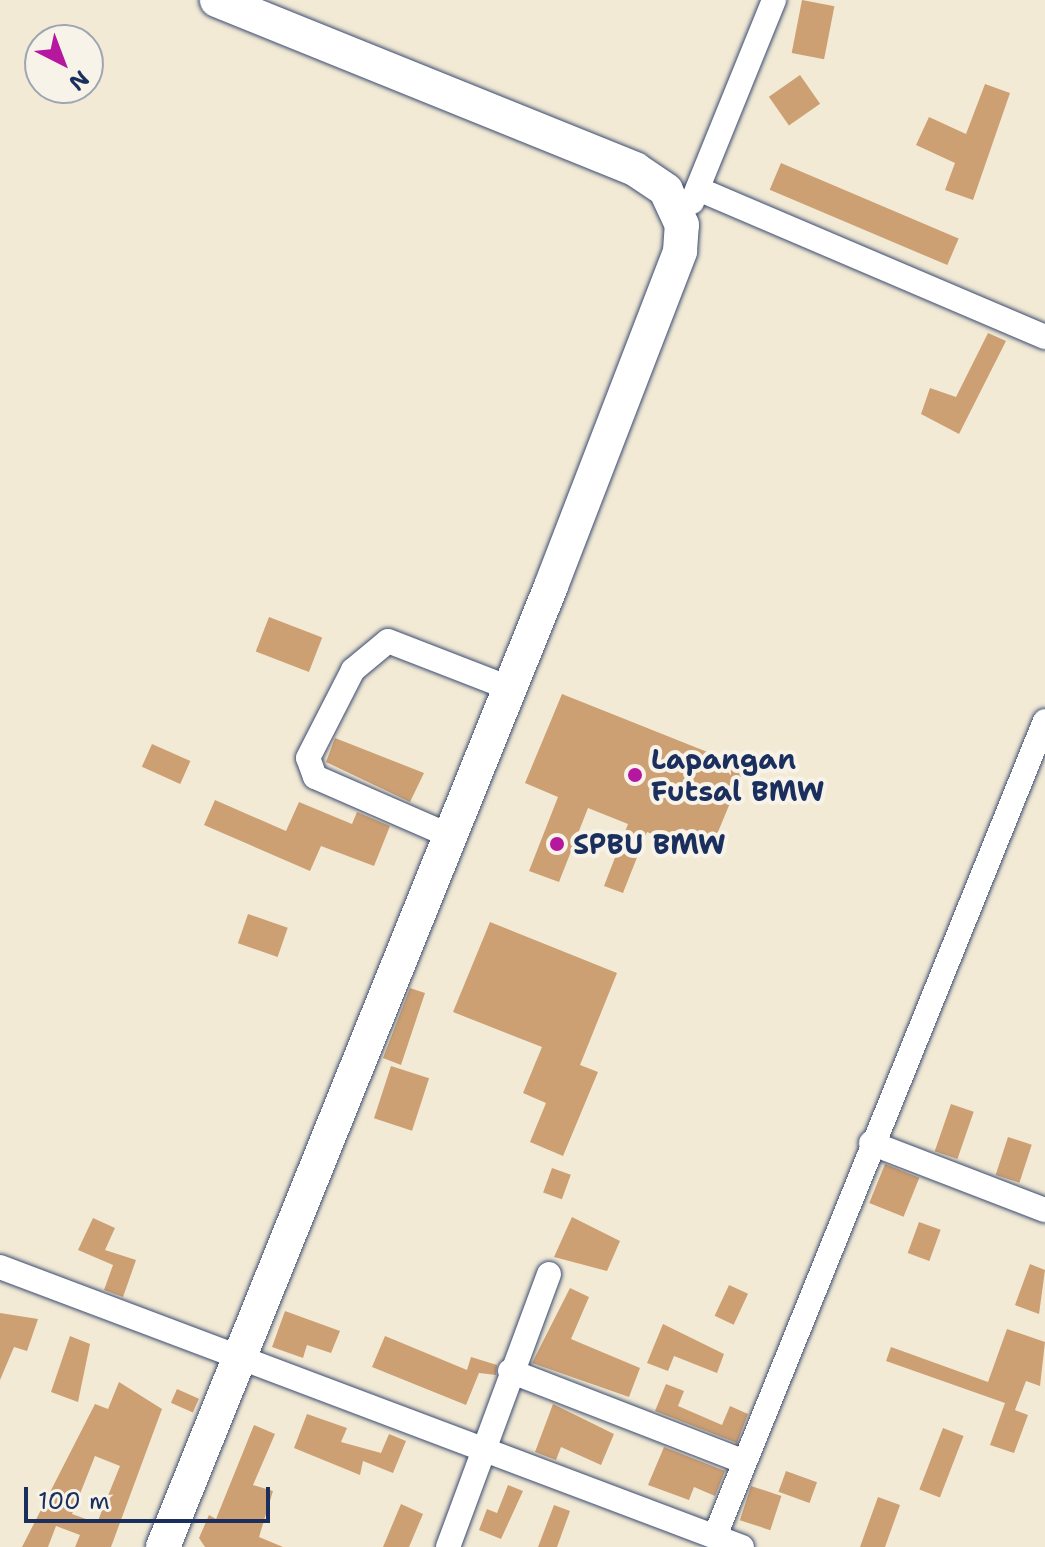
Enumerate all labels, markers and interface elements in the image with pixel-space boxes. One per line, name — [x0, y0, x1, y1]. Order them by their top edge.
north arrow — [24, 24, 104, 104]
text: N — [63, 64, 95, 97]
place label: Lapangan Futsal BMW — [651, 742, 824, 808]
marker: Lapangan Futsal BMW — [626, 766, 644, 784]
place label: SPBU BMW — [573, 827, 726, 861]
marker: SPBU BMW — [548, 835, 566, 853]
scale bar — [28, 1471, 274, 1521]
text: 100 m — [38, 1485, 110, 1517]

